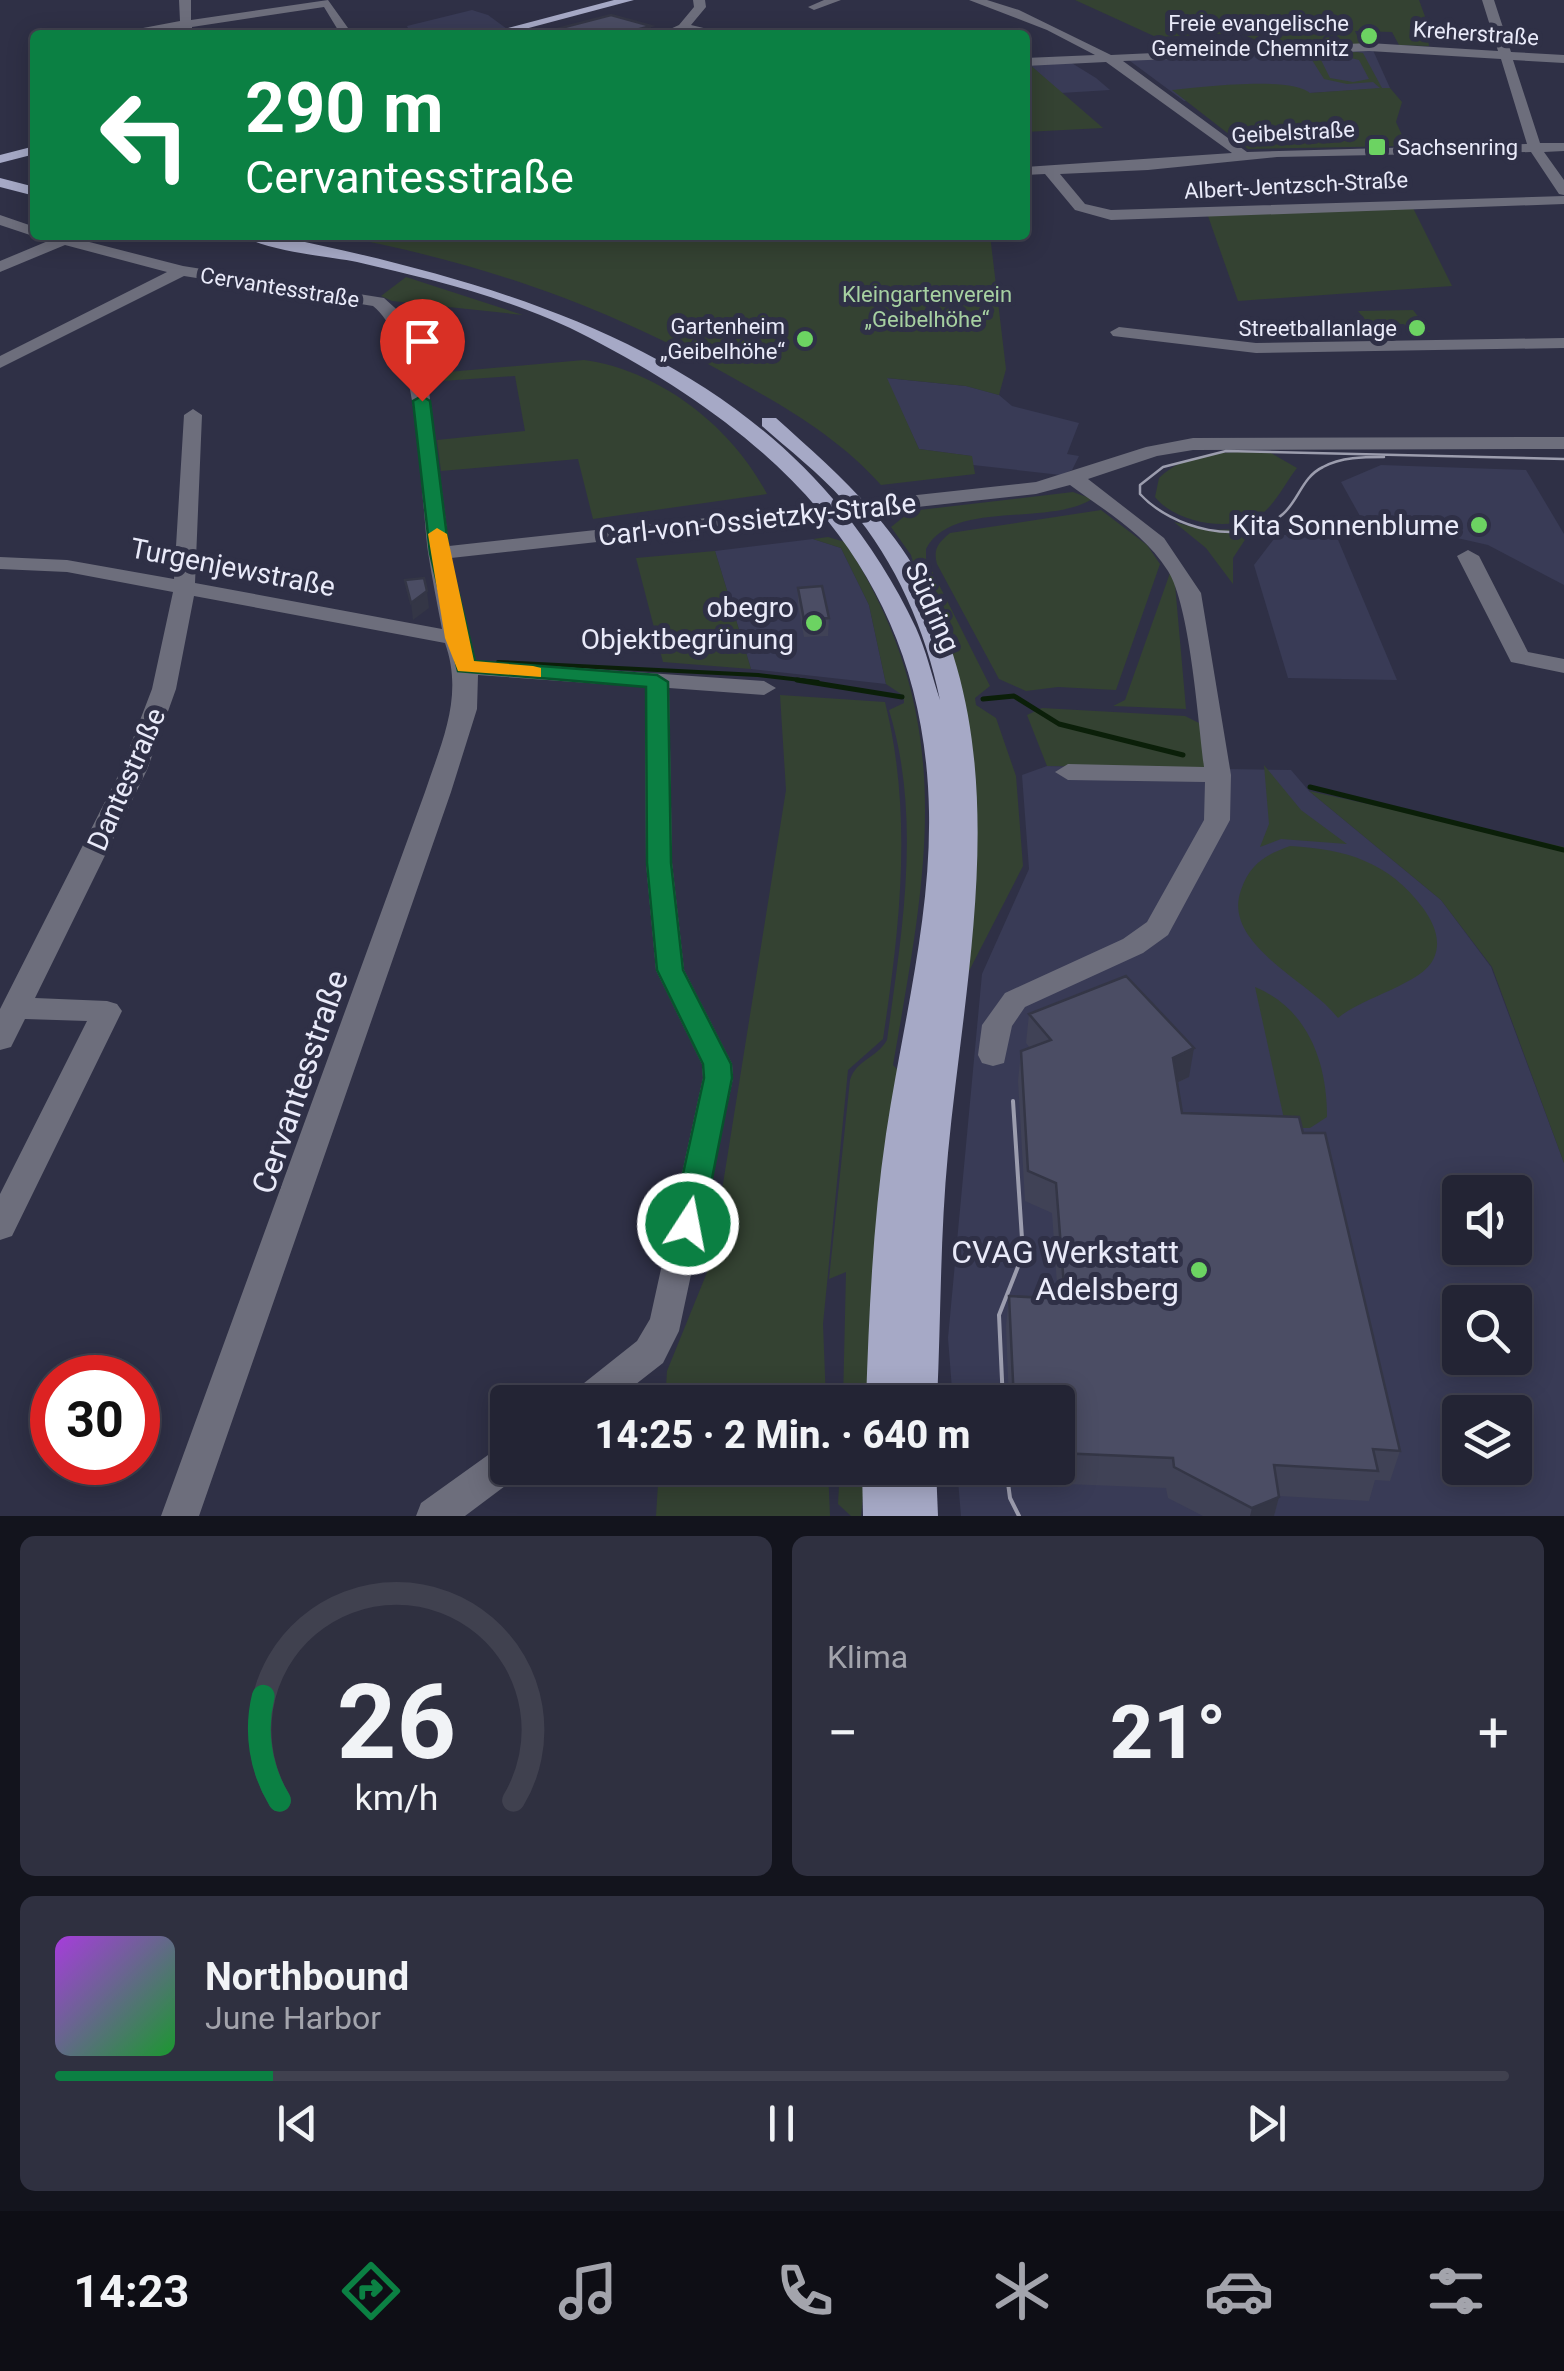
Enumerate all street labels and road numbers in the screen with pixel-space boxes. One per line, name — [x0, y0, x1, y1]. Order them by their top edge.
street label: Kreherstraße — [1412, 17, 1540, 50]
street label: Geibelstraße — [1231, 117, 1355, 148]
street label: Albert-Jentzsch-Straße — [1183, 167, 1409, 204]
street label: Cervantesstraße — [199, 263, 361, 312]
street label: Carl-von-Ossietzky-Straße — [596, 486, 918, 553]
street label: Turgenjewstraße — [128, 531, 338, 604]
street label: Südring — [898, 557, 967, 657]
street label: Dantestraße — [80, 703, 173, 856]
street label: Cervantesstraße — [244, 965, 356, 1199]

